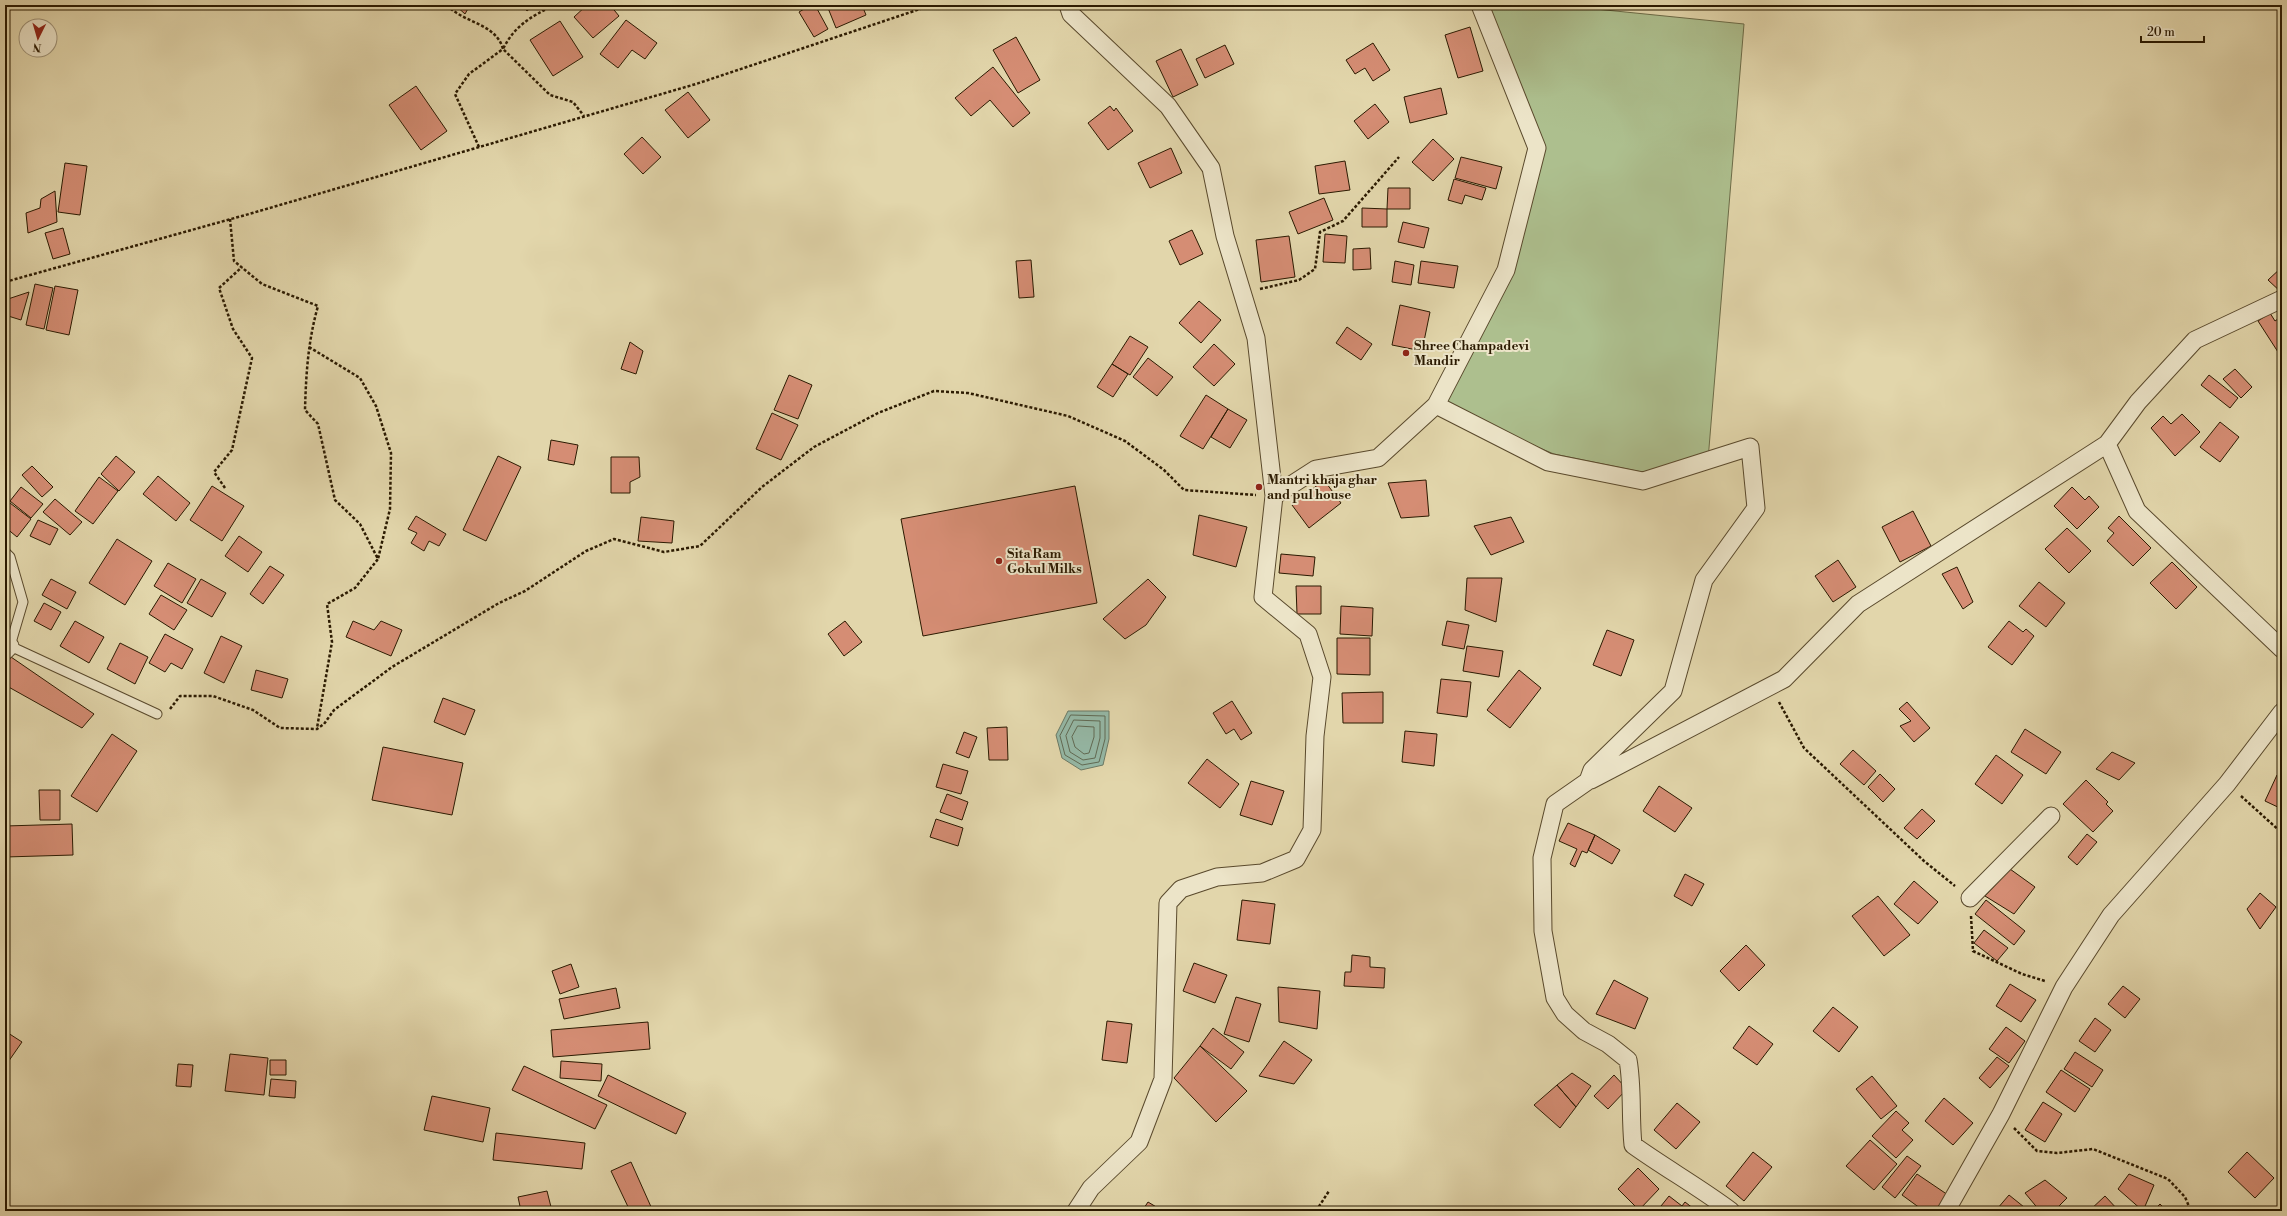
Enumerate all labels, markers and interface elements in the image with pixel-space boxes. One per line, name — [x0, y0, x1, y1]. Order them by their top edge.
north arrow — [18, 18, 58, 58]
scale bar — [2141, 18, 2204, 44]
text: 20 m — [2147, 25, 2175, 40]
text: N — [32, 40, 42, 54]
place label: Shree Champadevi Mandir — [1414, 338, 1529, 369]
marker: Shree Champadevi Mandir — [1401, 348, 1411, 358]
place label: Mantri khaja ghar and pul house — [1267, 472, 1377, 503]
marker: Mantri khaja ghar and pul house — [1254, 482, 1264, 492]
place label: Sita Ram Gokul Milks — [1007, 546, 1082, 577]
marker: Sita Ram Gokul Milks — [994, 556, 1004, 566]

